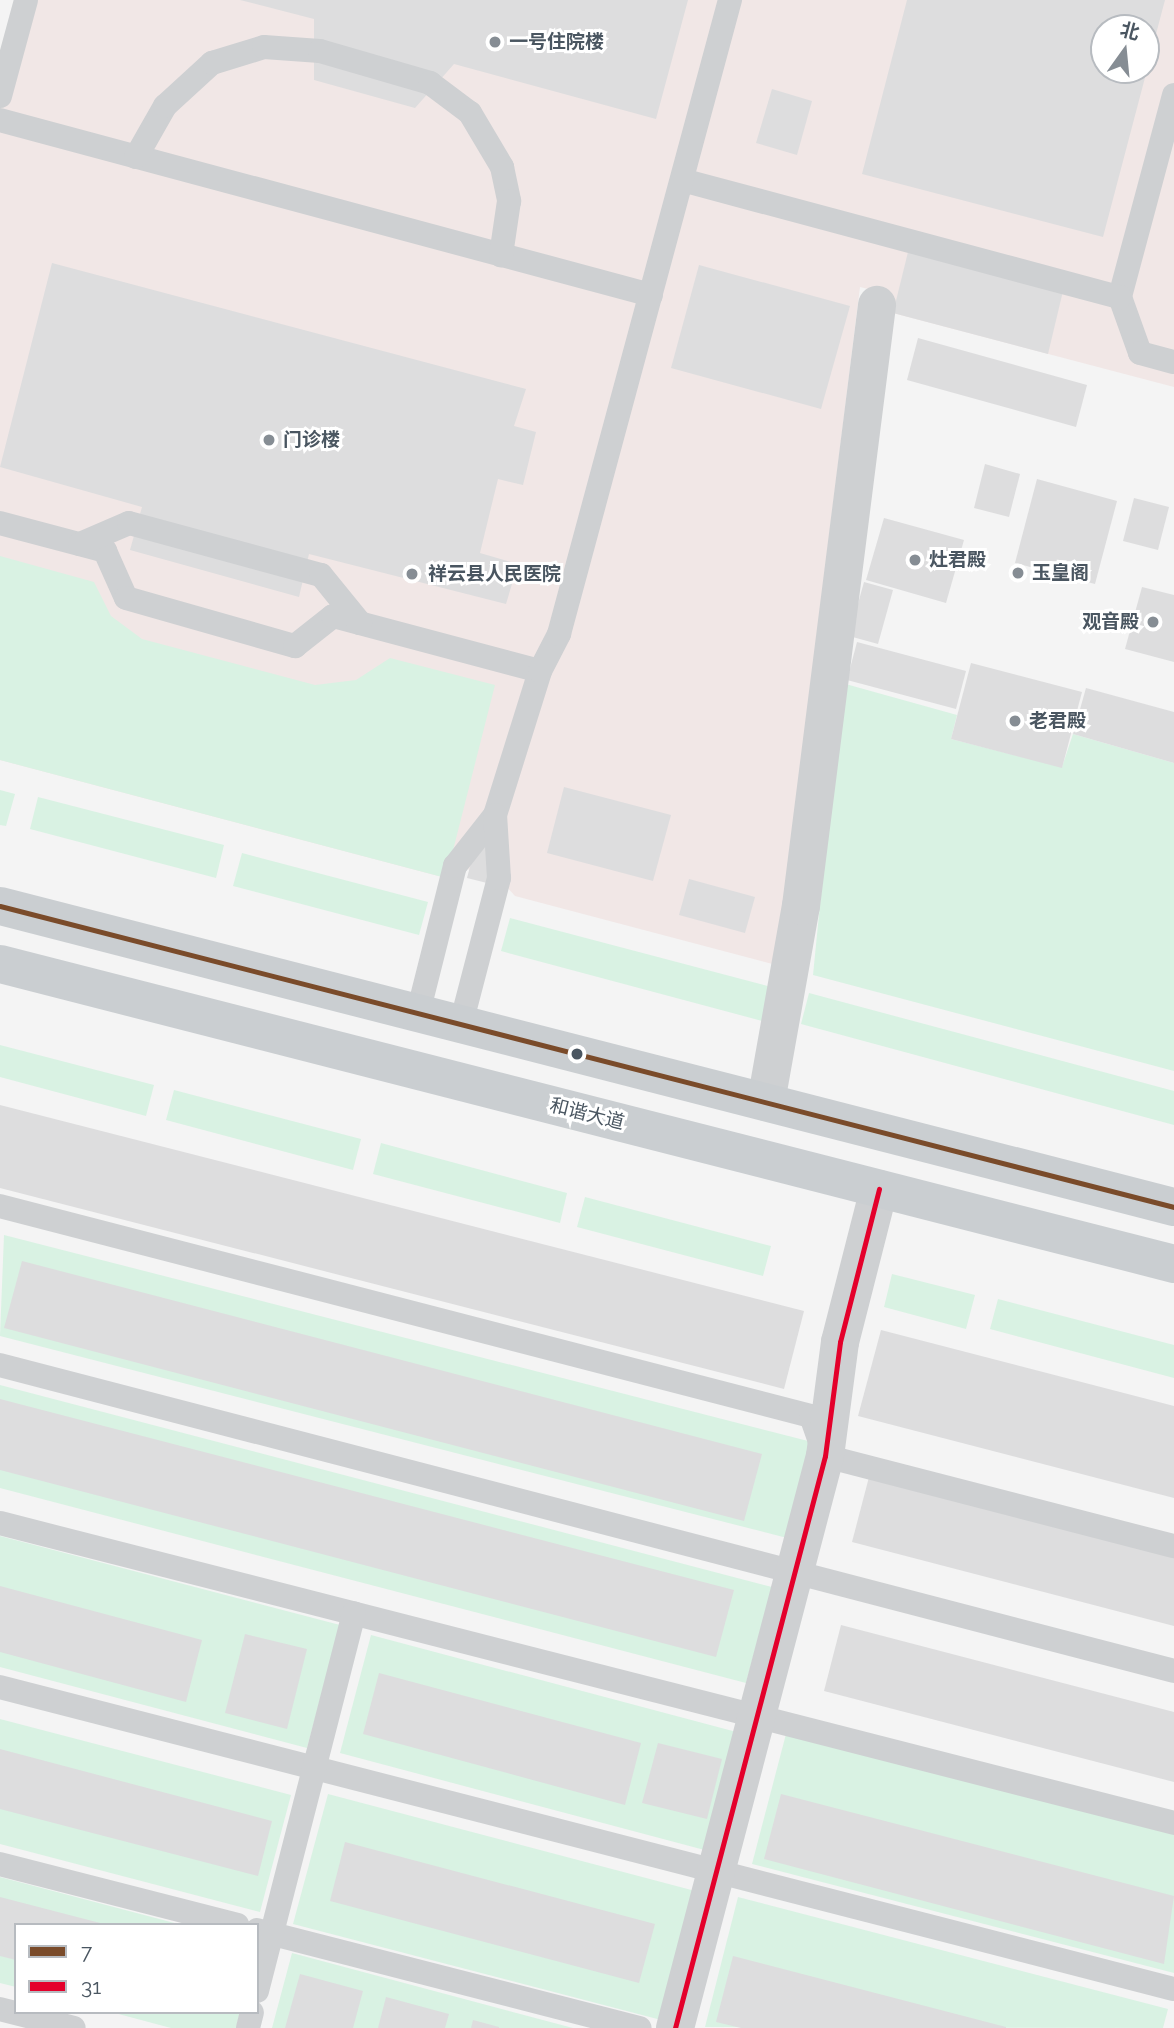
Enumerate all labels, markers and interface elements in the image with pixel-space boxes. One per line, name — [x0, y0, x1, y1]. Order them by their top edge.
north arrow — [1090, 14, 1160, 84]
text: 北 — [1118, 18, 1142, 44]
place label: 一号住院楼 — [509, 31, 604, 53]
marker: 一号住院楼 — [487, 34, 503, 50]
place label: 门诊楼 — [283, 429, 340, 451]
marker: 门诊楼 — [261, 432, 277, 448]
place label: 灶君殿 — [929, 549, 986, 571]
marker: 灶君殿 — [907, 552, 923, 568]
place label: 玉皇阁 — [1032, 562, 1089, 584]
place label: 祥云县人民医院 — [428, 563, 561, 585]
marker: 祥云县人民医院 — [402, 564, 422, 584]
marker: 玉皇阁 — [1010, 565, 1026, 581]
place label: 观音殿 — [1082, 611, 1139, 633]
marker: 观音殿 — [1145, 614, 1161, 630]
place label: 老君殿 — [1029, 710, 1086, 732]
marker: 老君殿 — [1007, 713, 1023, 729]
unlabelled marker — [570, 1047, 584, 1061]
street label: 和谐大道 — [547, 1094, 627, 1134]
legend — [14, 1923, 259, 2014]
text: 7 — [81, 1939, 92, 1964]
text: 31 — [81, 1974, 101, 1999]

